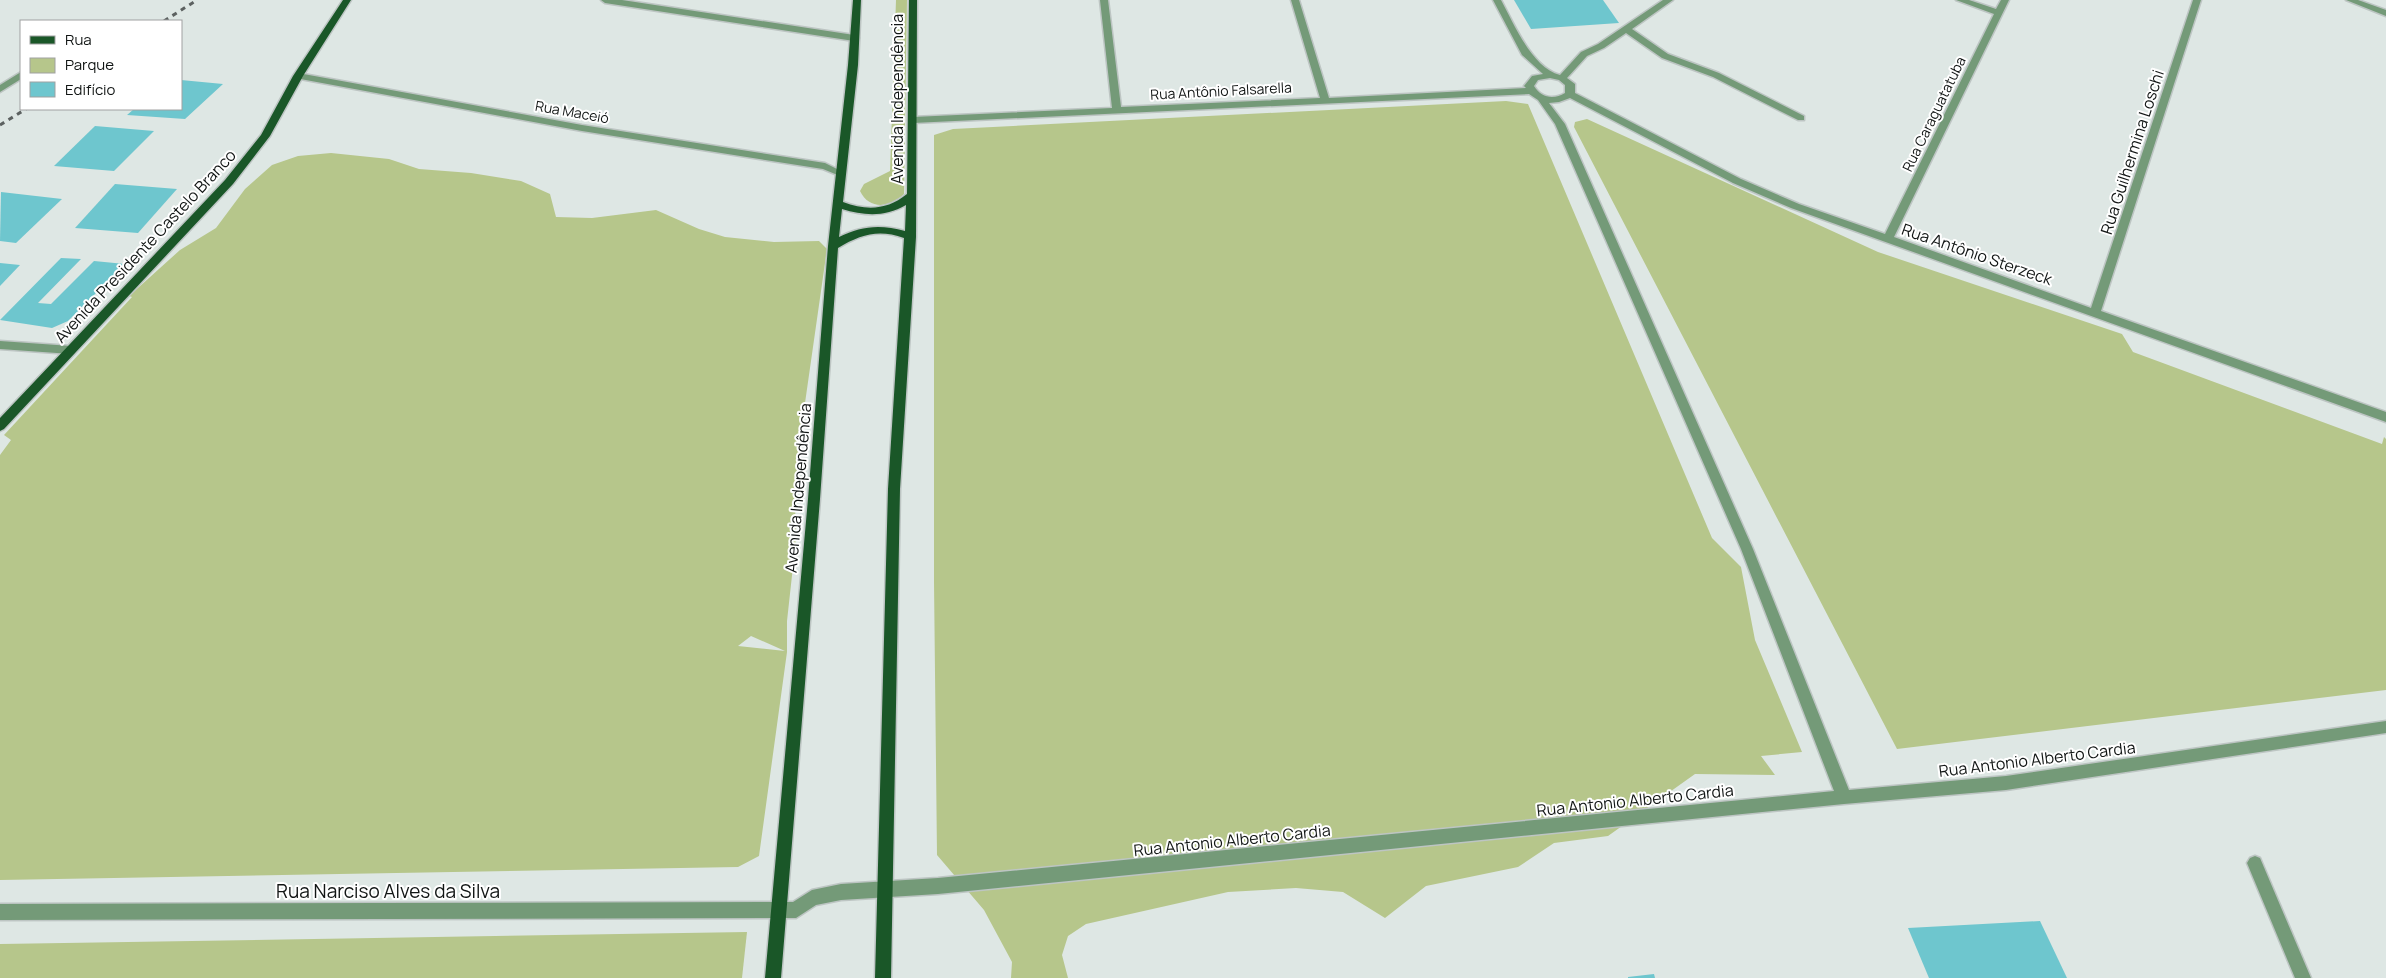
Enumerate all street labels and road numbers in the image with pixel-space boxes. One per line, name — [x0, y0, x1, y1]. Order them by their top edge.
street label: Avenida Independência — [886, 14, 908, 184]
street label: Rua Caraguatatuba — [1897, 53, 1970, 174]
street label: Rua Guilhermina Loschi — [2095, 67, 2169, 237]
street label: Rua Antônio Falsarella — [1150, 77, 1292, 104]
street label: Rua Maceió — [534, 96, 610, 127]
street label: Avenida Presidente Castelo Branco — [49, 145, 241, 347]
street label: Rua Antônio Sterzeck — [1899, 218, 2056, 290]
street label: Avenida Independência — [780, 402, 816, 574]
street label: Rua Antonio Alberto Cardia — [1937, 736, 2137, 782]
street label: Rua Antonio Alberto Cardia — [1535, 779, 1735, 821]
street label: Rua Antonio Alberto Cardia — [1132, 819, 1332, 861]
street label: Rua Narciso Alves da Silva — [276, 878, 500, 904]

